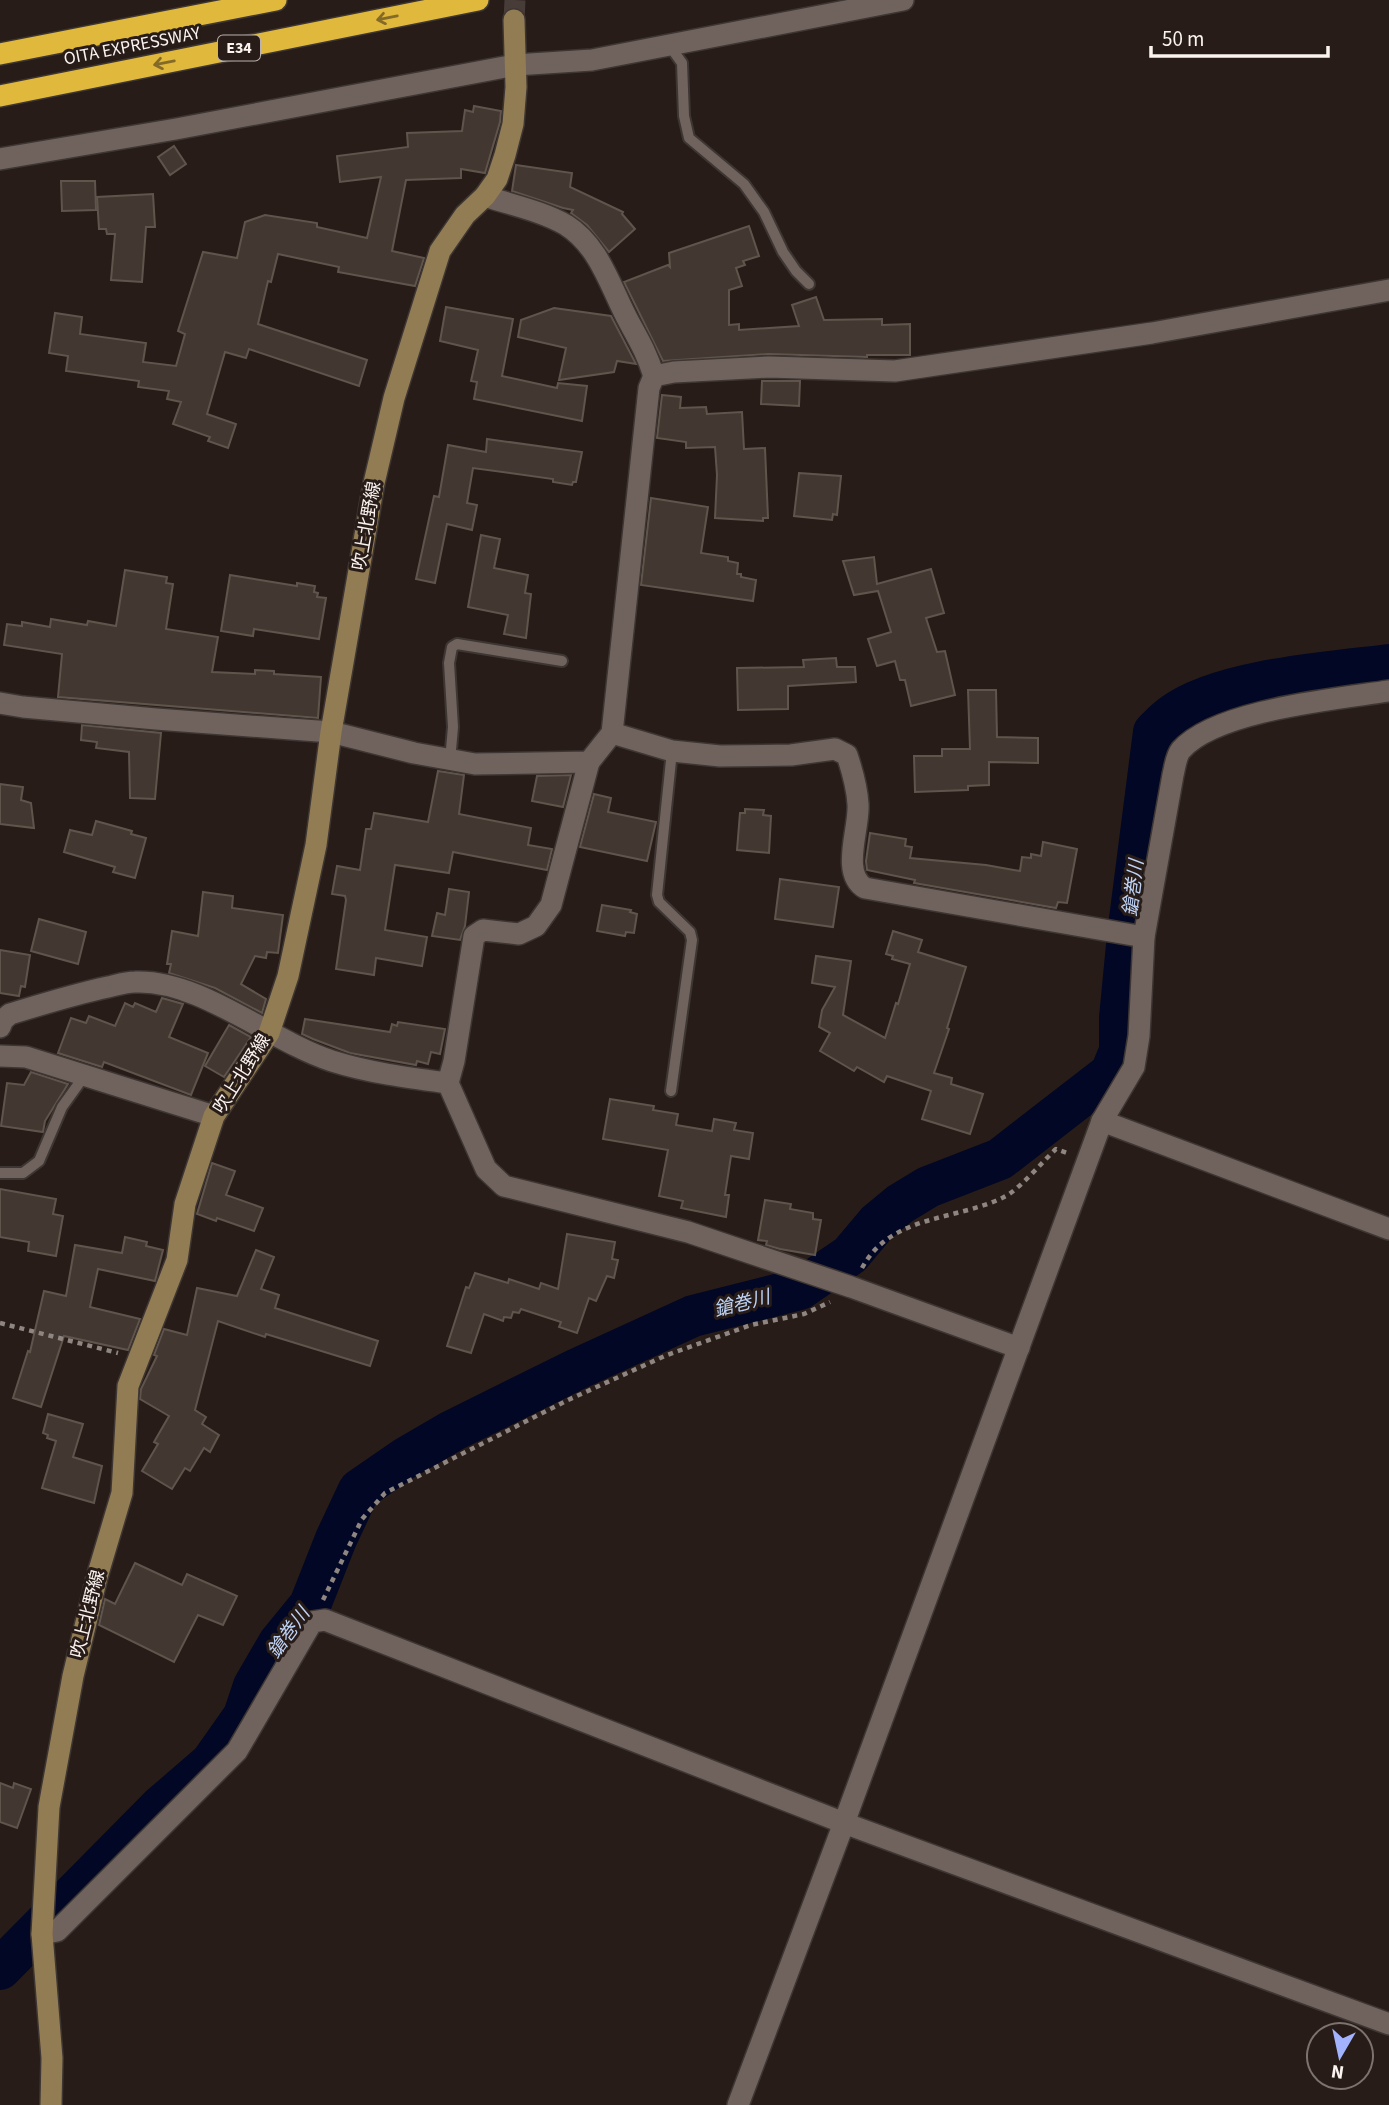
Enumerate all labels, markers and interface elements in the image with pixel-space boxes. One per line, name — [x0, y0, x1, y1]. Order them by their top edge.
one-way arrow — [376, 12, 399, 26]
scale bar — [1151, 14, 1328, 58]
street label: OITA EXPRESSWAY — [61, 20, 203, 72]
text: 50 m — [1162, 24, 1204, 54]
road number: E34 — [218, 36, 260, 60]
one-way arrow — [153, 57, 176, 71]
street label: 吹上北野線 — [347, 480, 387, 572]
water label: 鎗巻川 — [1117, 856, 1151, 918]
street label: 吹上北野線 — [208, 1029, 276, 1119]
water label: 鎗巻川 — [711, 1284, 775, 1324]
street label: 吹上北野線 — [65, 1567, 111, 1661]
water label: 鎗巻川 — [261, 1600, 318, 1664]
north arrow — [1305, 2021, 1375, 2091]
text: N — [1329, 2057, 1346, 2086]

